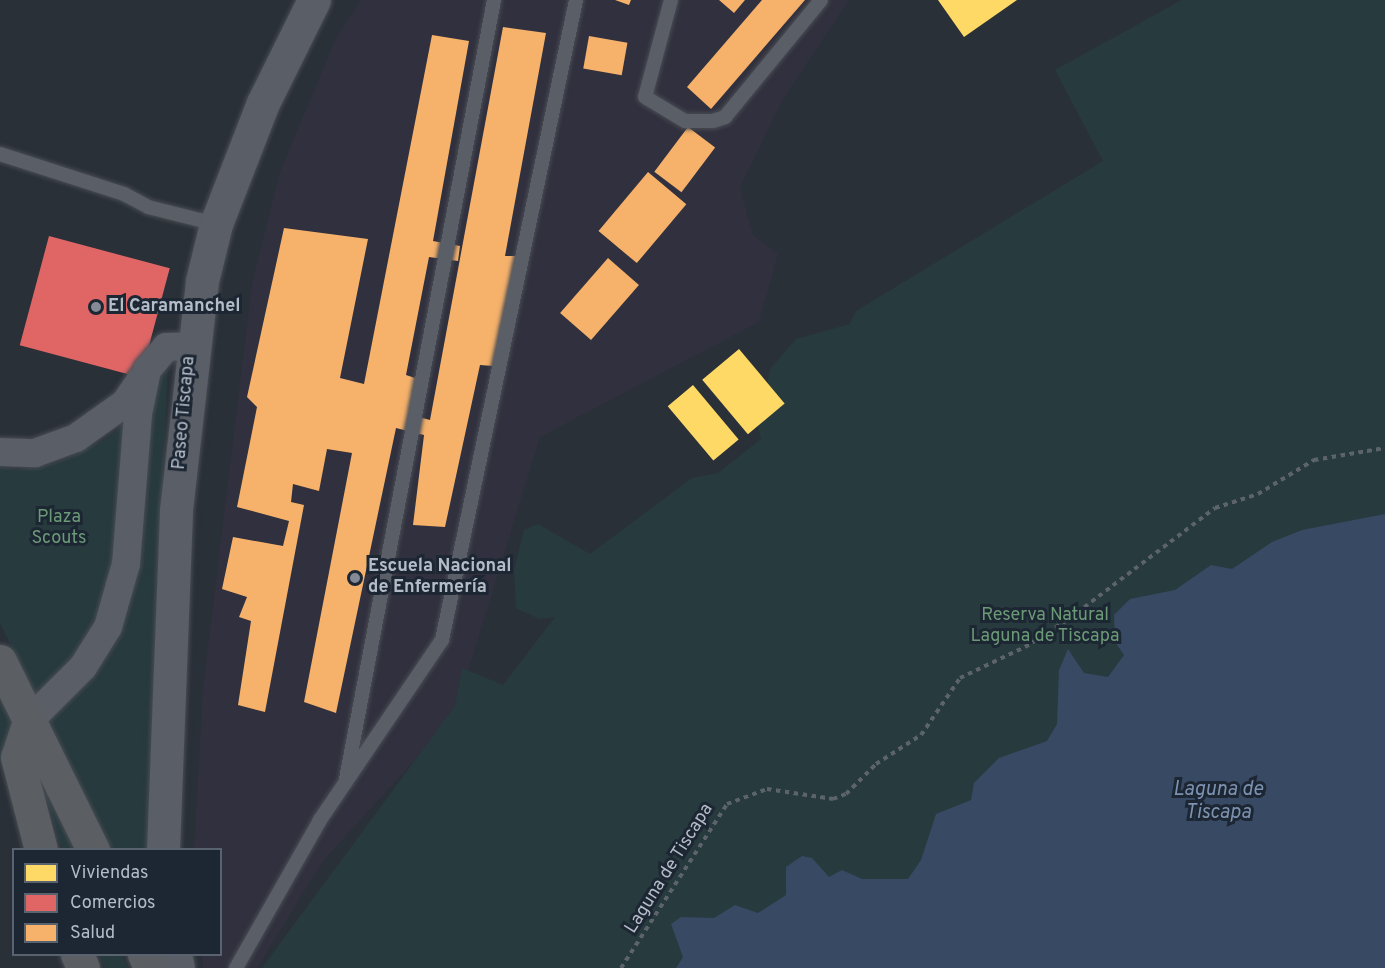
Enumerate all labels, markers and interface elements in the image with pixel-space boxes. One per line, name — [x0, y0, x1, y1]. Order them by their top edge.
place label: El Caramanchel — [108, 296, 240, 318]
marker: El Caramanchel — [89, 300, 103, 314]
street label: Paseo Tiscapa — [169, 355, 201, 471]
park label: Plaza Scouts — [32, 508, 86, 550]
place label: Escuela Nacional de Enfermería — [368, 557, 511, 600]
marker: Escuela Nacional de Enfermería — [346, 569, 364, 587]
park label: Reserva Natural Laguna de Tiscapa — [970, 606, 1120, 648]
water label: Laguna de Tiscapa — [1173, 778, 1263, 825]
street label: Laguna de Tiscapa — [621, 800, 719, 938]
legend — [12, 848, 222, 956]
text: Viviendas — [70, 862, 148, 885]
text: Comercios — [70, 892, 156, 915]
text: Salud — [70, 922, 115, 945]

